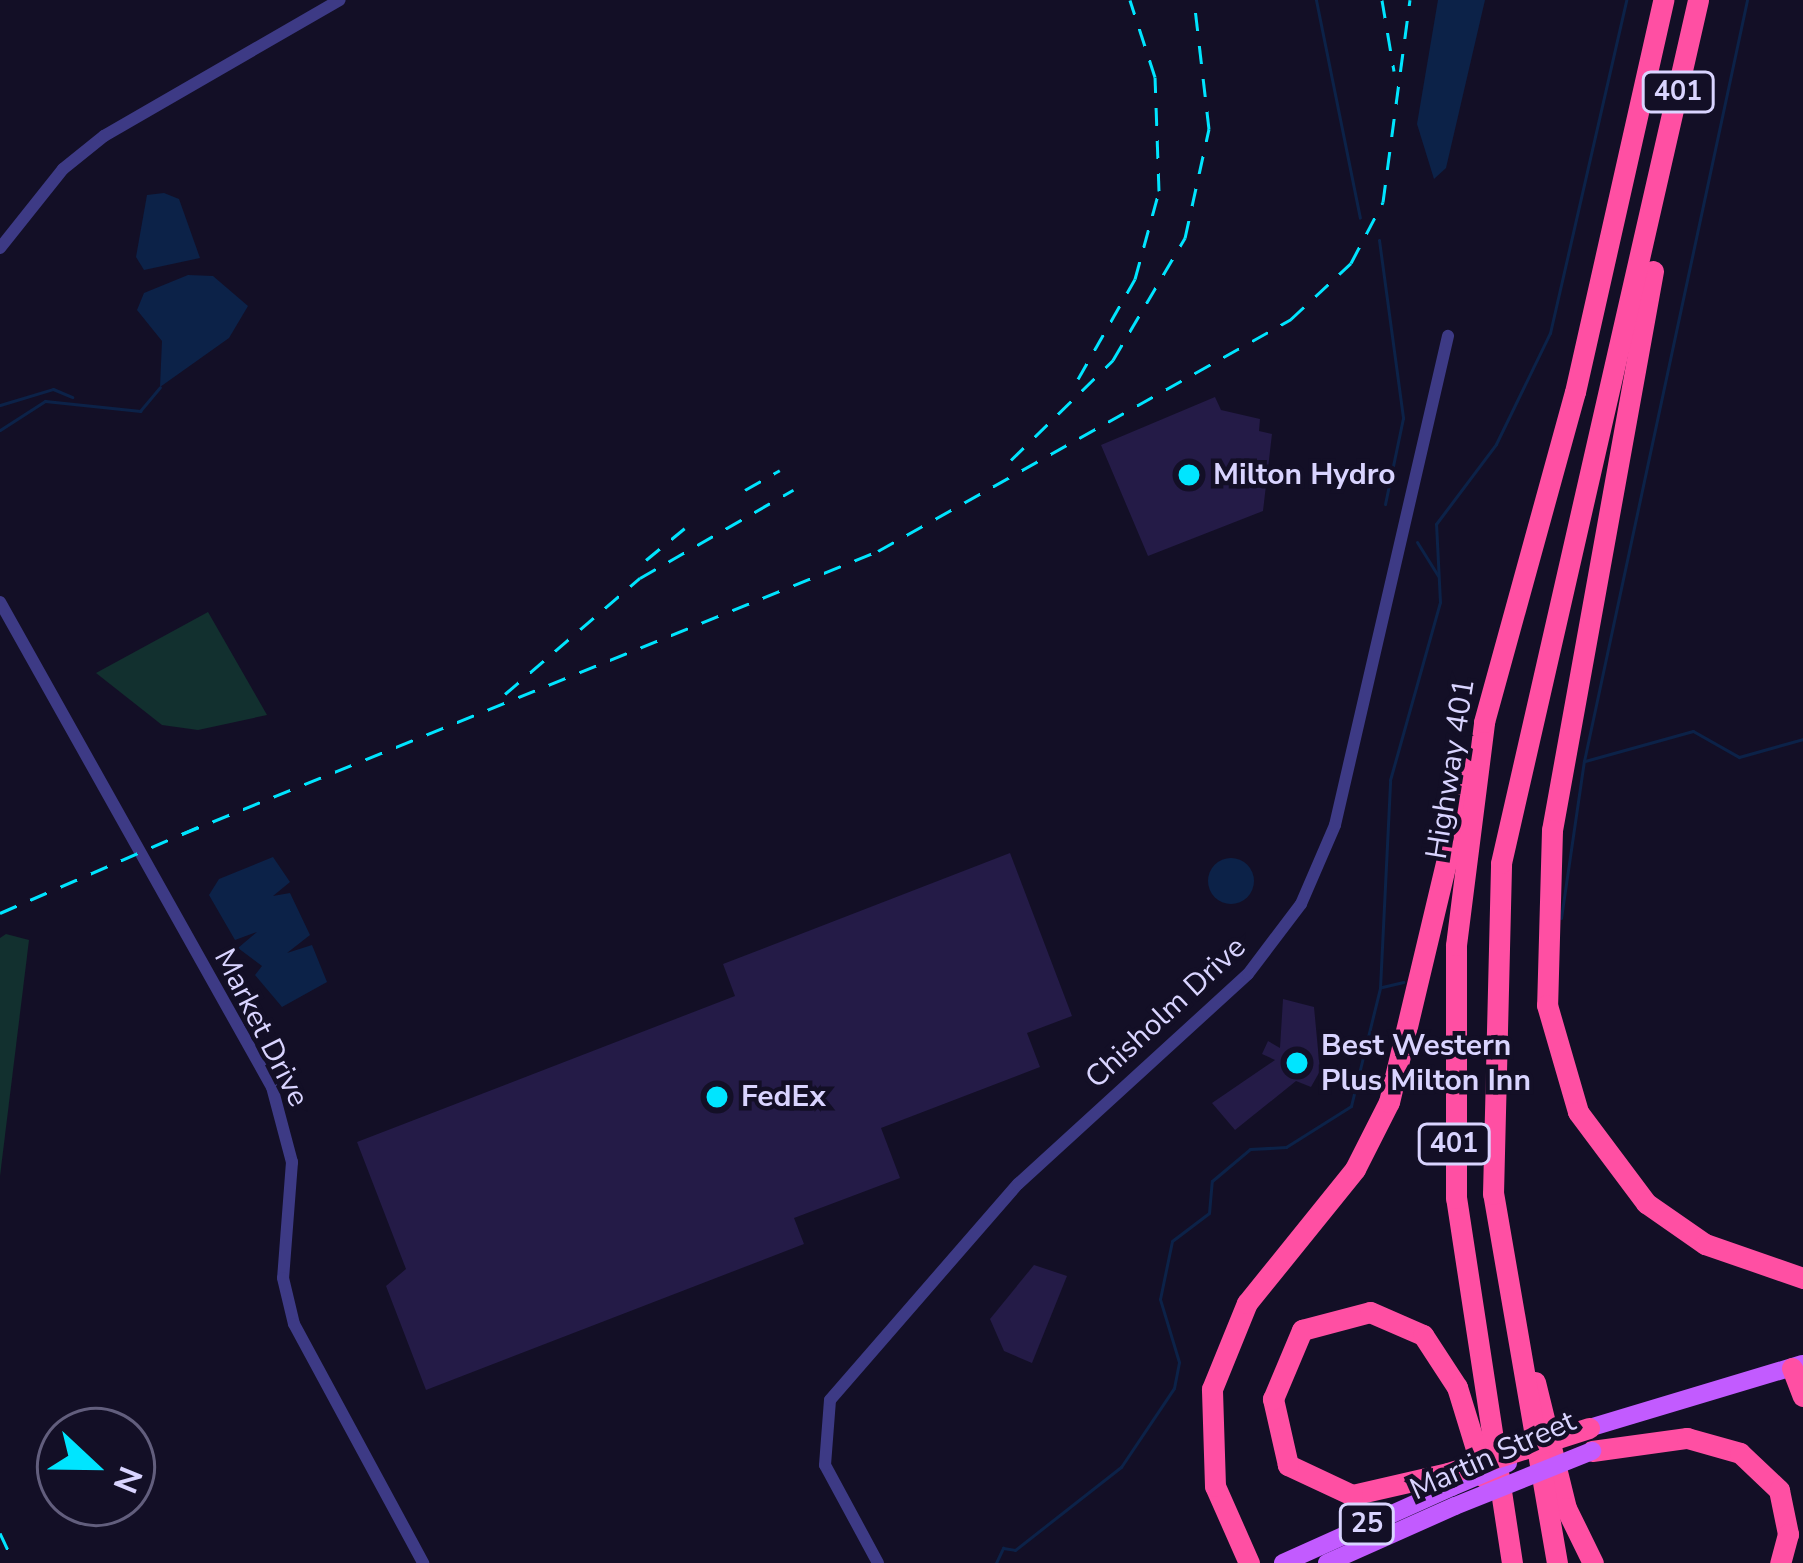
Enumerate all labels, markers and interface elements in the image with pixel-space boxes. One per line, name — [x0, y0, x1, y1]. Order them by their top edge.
road number: 401 — [1639, 71, 1717, 113]
place label: Milton Hydro — [1213, 457, 1396, 493]
marker: Milton Hydro — [1176, 462, 1202, 488]
street label: Highway 401 — [1419, 676, 1483, 862]
street label: Chisholm Drive — [1078, 930, 1254, 1096]
street label: Market Drive — [206, 943, 316, 1113]
place label: Best Western Plus Milton Inn — [1321, 1028, 1531, 1098]
marker: Best Western Plus Milton Inn — [1284, 1050, 1310, 1076]
place label: FedEx — [741, 1079, 826, 1115]
marker: FedEx — [704, 1084, 730, 1110]
road number: 401 — [1415, 1123, 1493, 1165]
street label: Martin Street — [1405, 1404, 1581, 1508]
north arrow — [36, 1407, 156, 1527]
text: N — [102, 1460, 153, 1499]
road number: 25 — [1337, 1503, 1397, 1545]

